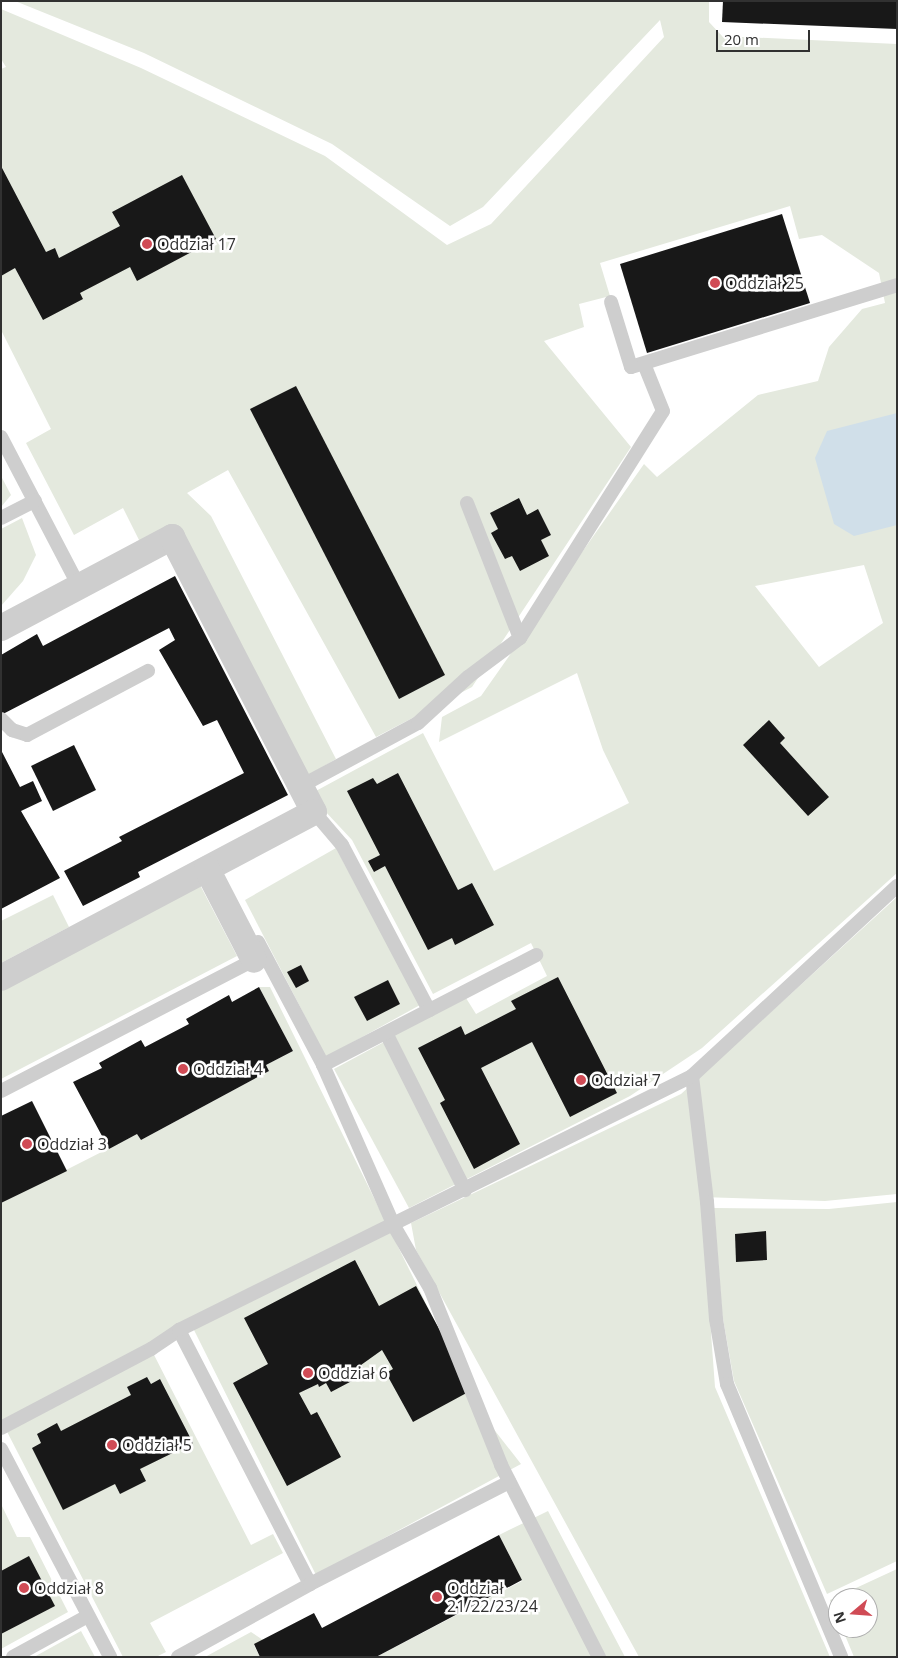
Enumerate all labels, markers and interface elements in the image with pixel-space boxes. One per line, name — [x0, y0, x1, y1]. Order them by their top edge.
scale bar — [718, 20, 812, 52]
text: 20 m — [724, 29, 759, 49]
place label: Oddział 17 — [157, 234, 236, 254]
marker: Oddział 17 — [141, 238, 153, 250]
place label: Oddział 25 — [725, 273, 804, 293]
marker: Oddział 25 — [709, 277, 721, 289]
place label: Oddział 4 — [193, 1059, 263, 1079]
marker: Oddział 4 — [177, 1063, 189, 1075]
place label: Oddział 7 — [591, 1070, 661, 1090]
marker: Oddział 7 — [575, 1074, 587, 1086]
place label: Oddział 3 — [37, 1134, 107, 1154]
marker: Oddział 3 — [21, 1138, 33, 1150]
place label: Oddział 6 — [318, 1363, 388, 1383]
marker: Oddział 6 — [302, 1367, 314, 1379]
place label: Oddział 5 — [122, 1435, 192, 1455]
marker: Oddział 5 — [106, 1439, 118, 1451]
place label: Oddział 8 — [34, 1578, 104, 1598]
place label: Oddział 21/22/23/24 — [447, 1578, 538, 1616]
marker: Oddział 8 — [18, 1582, 30, 1594]
north arrow — [828, 1588, 878, 1638]
marker: Oddział 21/22/23/24 — [431, 1591, 443, 1603]
text: N — [828, 1609, 850, 1626]

